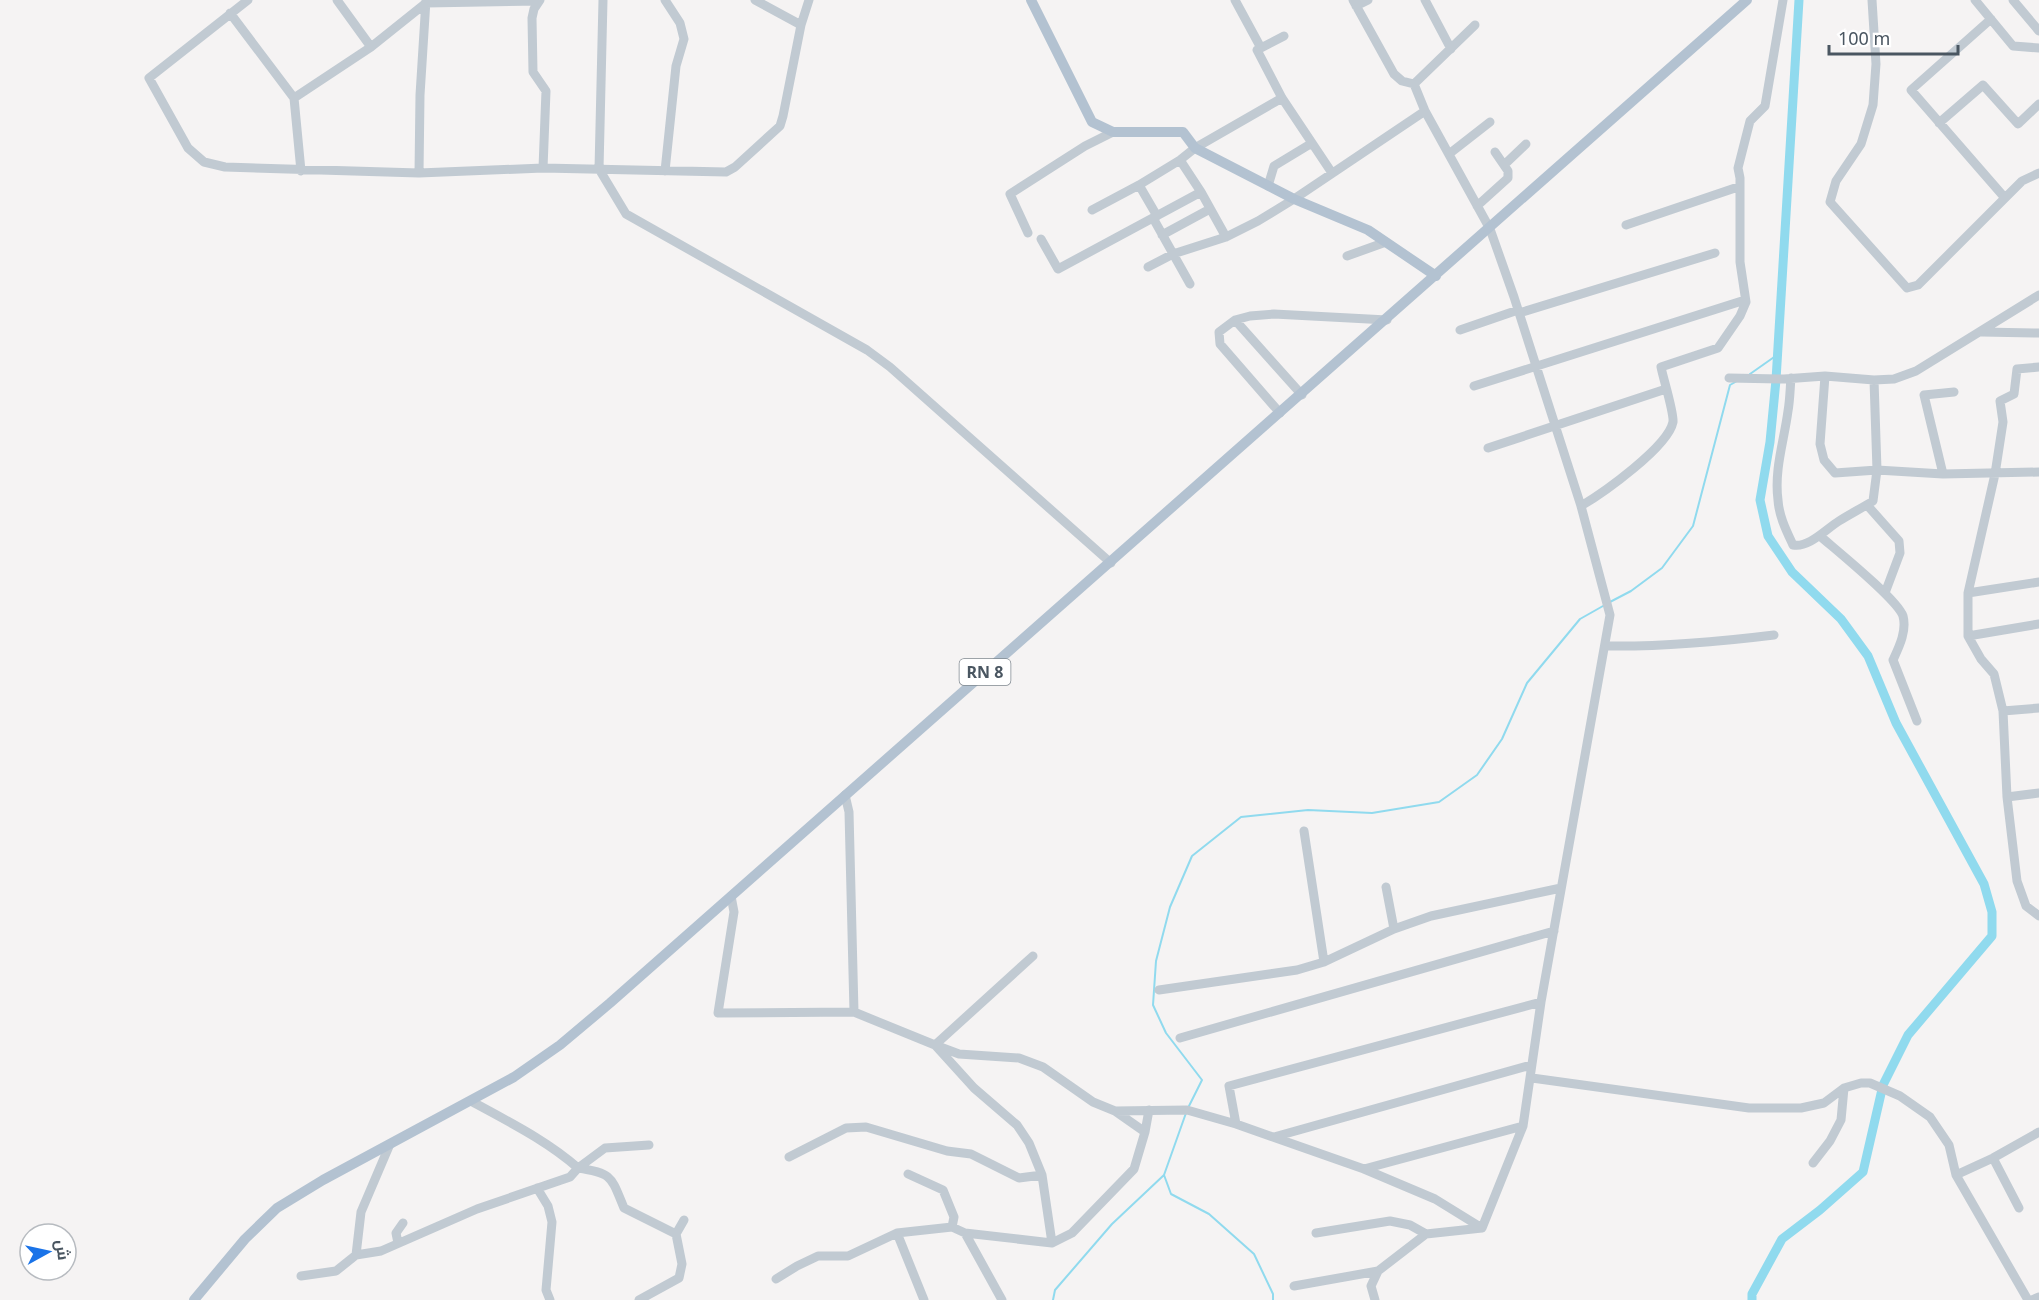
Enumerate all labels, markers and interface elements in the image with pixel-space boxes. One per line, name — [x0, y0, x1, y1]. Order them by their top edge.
scale bar — [1829, 18, 1958, 56]
text: 100 m — [1838, 26, 1890, 50]
road number: RN 8 — [960, 659, 1010, 685]
north arrow — [18, 1222, 78, 1282]
text: ش — [51, 1238, 75, 1262]

